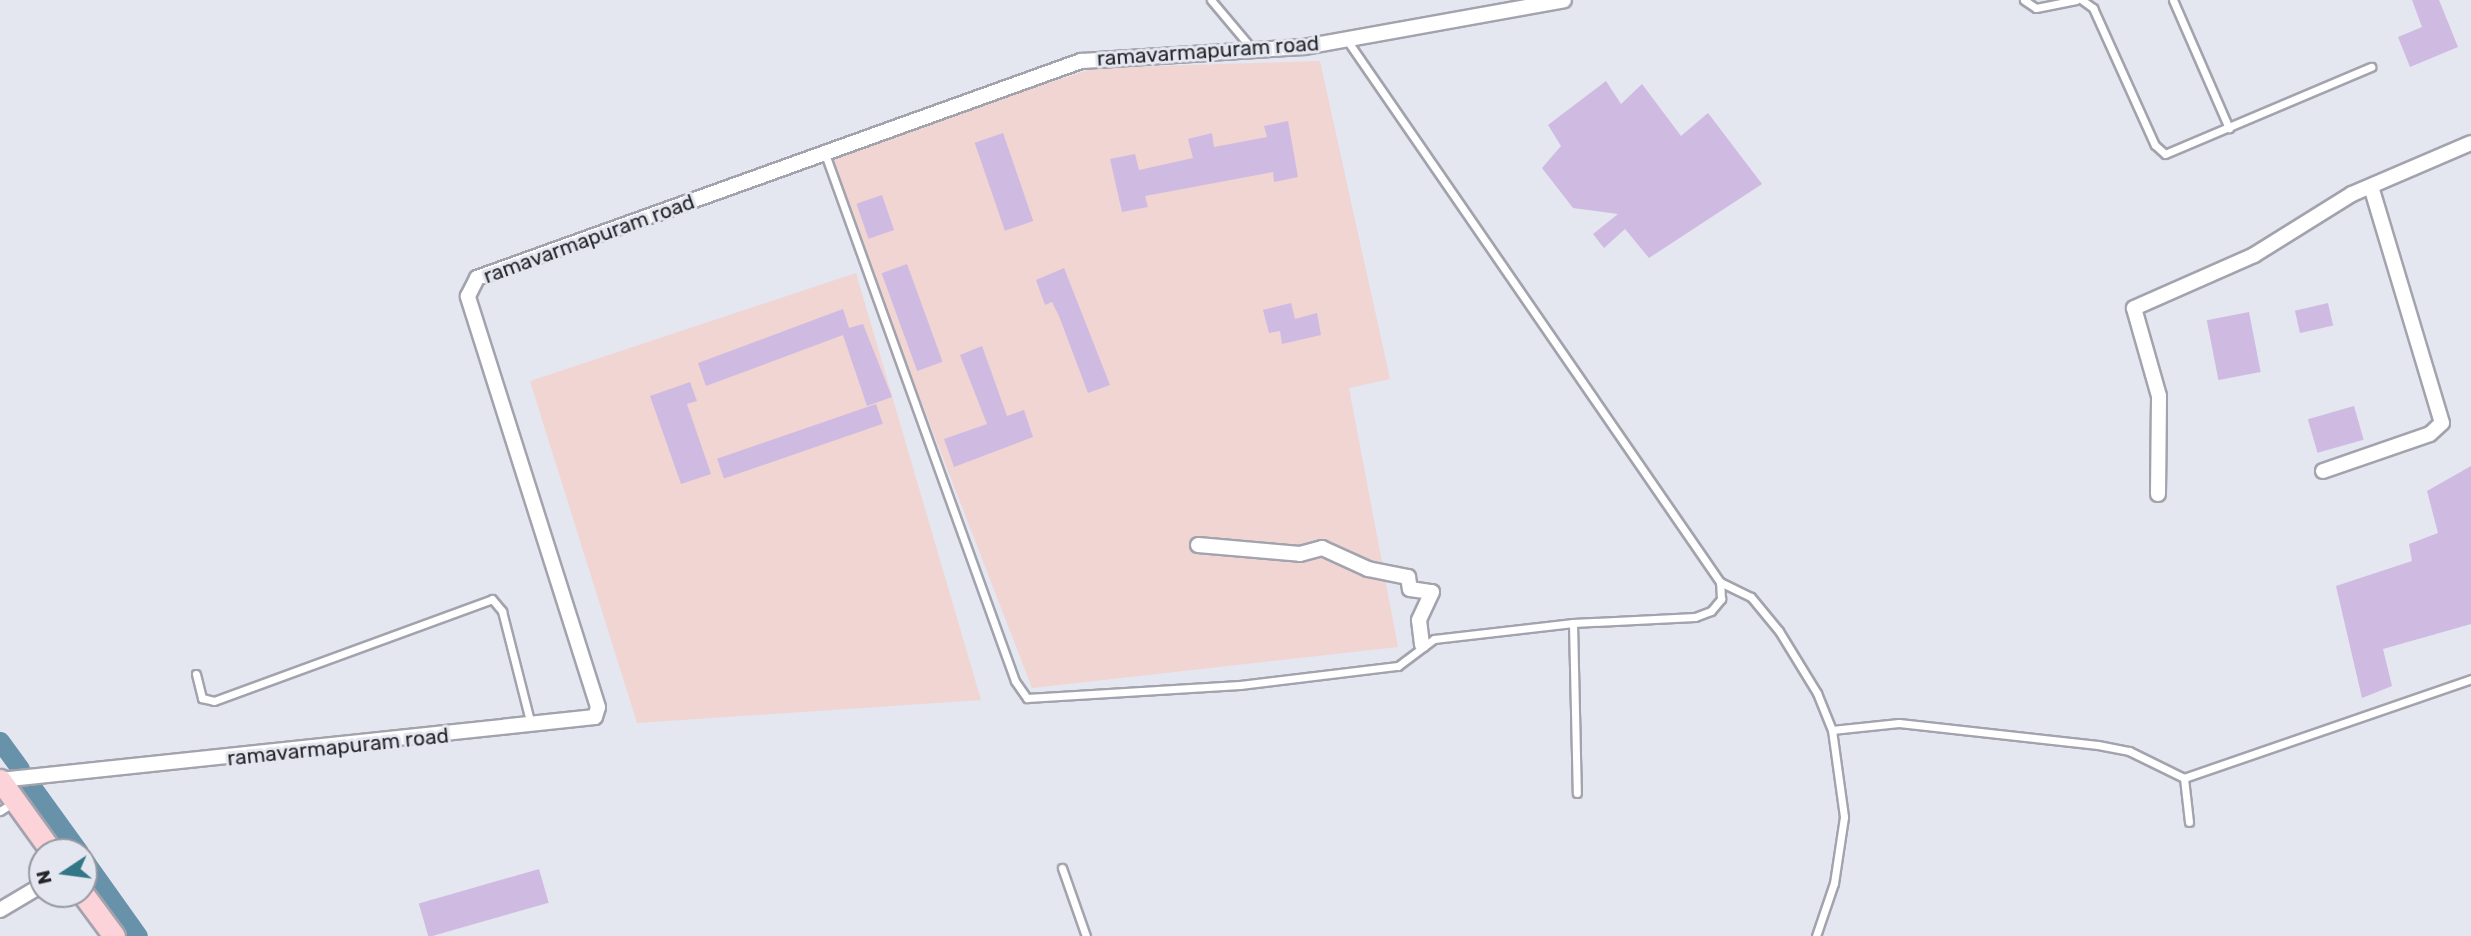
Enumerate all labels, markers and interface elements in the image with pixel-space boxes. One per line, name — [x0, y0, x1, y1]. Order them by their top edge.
street label: ramavarmapuram road — [1096, 31, 1320, 71]
street label: ramavarmapuram road — [480, 189, 698, 289]
street label: ramavarmapuram road — [226, 723, 450, 771]
north arrow — [28, 838, 98, 908]
text: N — [31, 868, 57, 887]

